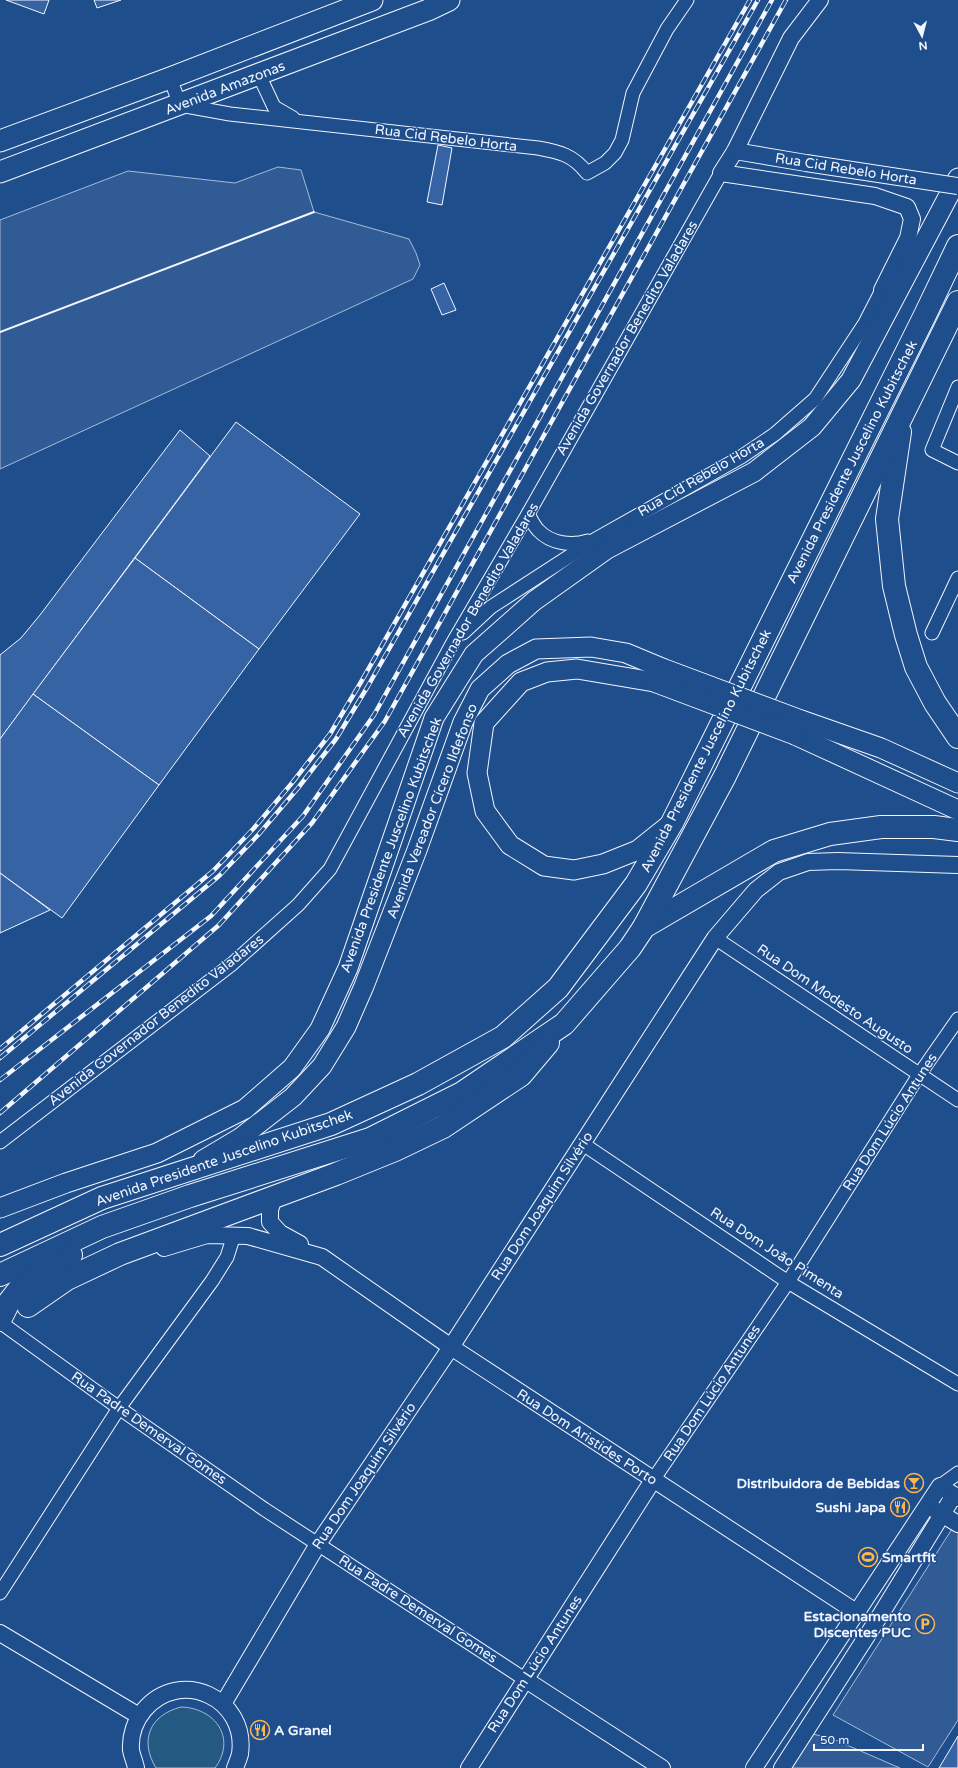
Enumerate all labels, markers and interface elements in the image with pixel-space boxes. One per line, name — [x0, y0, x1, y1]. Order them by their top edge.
north arrow — [902, 16, 942, 56]
text: N — [918, 38, 928, 52]
street label: Avenida Amazonas — [163, 57, 288, 119]
street label: Rua Cid Rebelo Horta — [374, 121, 518, 155]
street label: Rua Cid Rebelo Horta — [774, 149, 918, 189]
street label: Avenida Governador Benedito Valadares — [553, 217, 702, 458]
street label: Avenida Presidente Juscelino Kubitschek — [783, 337, 921, 586]
street label: Rua Cid Rebelo Horta — [635, 434, 767, 520]
street label: Avenida Governador Benedito Valadares — [394, 499, 543, 740]
street label: Avenida Presidente Juscelino Kubitschek — [637, 626, 775, 875]
street label: Avenida Vereador Cícero Ildefonso — [383, 701, 481, 921]
street label: Avenida Presidente Juscelino Kubitschek — [337, 715, 445, 975]
street label: Avenida Governador Benedito Valadares — [45, 931, 267, 1109]
street label: Rua Dom Modesto Augusto — [754, 940, 916, 1058]
street label: Rua Dom Lúcio Antunes — [839, 1050, 941, 1194]
street label: Avenida Presidente Juscelino Kubitschek — [93, 1106, 355, 1210]
street label: Rua Dom Joaquim Silvério — [488, 1129, 596, 1283]
street label: Rua Dom João Pimenta — [707, 1204, 847, 1302]
street label: Rua Dom Lúcio Antunes — [660, 1321, 764, 1464]
street label: Rua Padre Demerval Gomes — [68, 1368, 230, 1488]
street label: Rua Dom Aristides Porto — [514, 1385, 660, 1489]
street label: Rua Dom Joaquim Silvério — [308, 1399, 420, 1553]
bar icon: Distribuidora de Bebidas — [903, 1472, 925, 1494]
place label: Distribuidora de Bebidas — [737, 1475, 900, 1492]
restaurant icon: Sushi Japa — [889, 1496, 911, 1518]
place label: Sushi Japa — [816, 1499, 886, 1516]
sports icon: Smartfit — [857, 1546, 879, 1568]
place label: Smartfit — [882, 1549, 937, 1566]
street label: Rua Padre Demerval Gomes — [335, 1551, 501, 1667]
street label: Rua Dom Lúcio Antunes — [484, 1592, 586, 1736]
place label: Estacionamento Discentes PUC — [804, 1608, 911, 1641]
parking icon: Estacionamento Discentes PUC — [914, 1613, 936, 1635]
restaurant icon: A Granel — [249, 1719, 271, 1741]
place label: A Granel — [274, 1722, 332, 1739]
scale bar — [814, 1726, 923, 1752]
text: 50 m — [820, 1733, 849, 1747]

